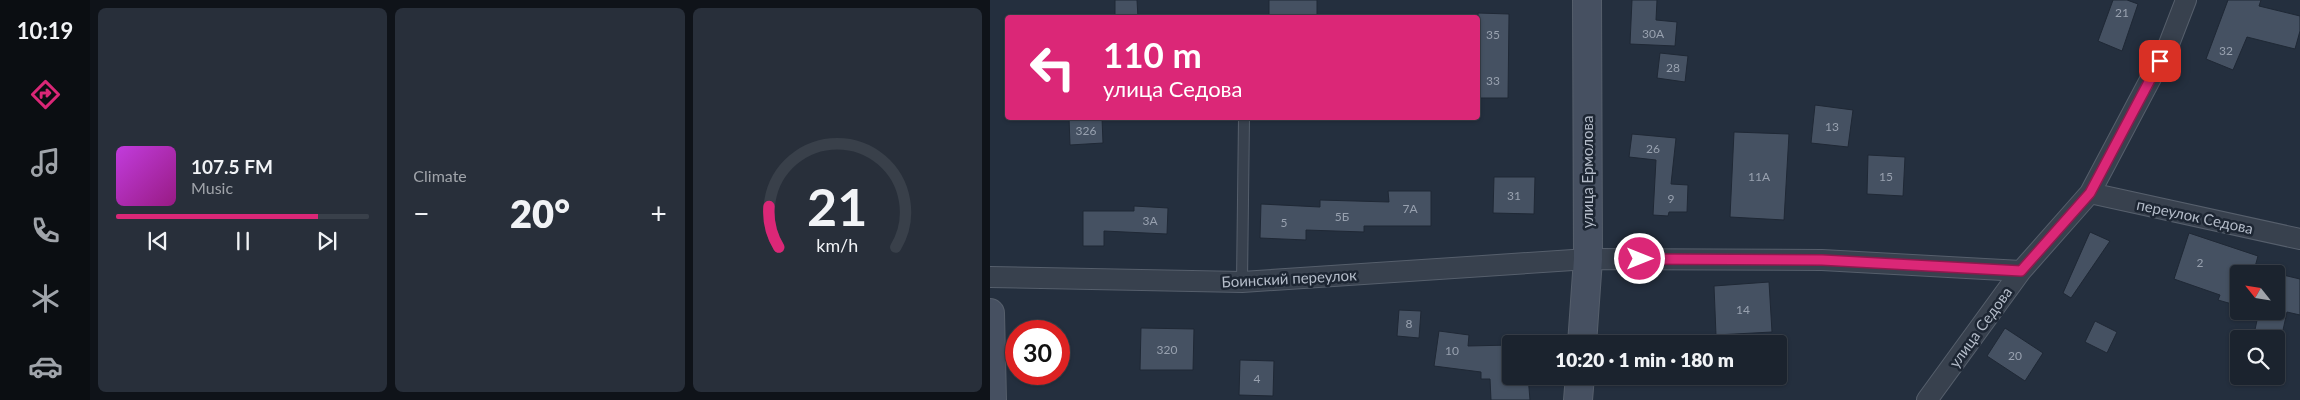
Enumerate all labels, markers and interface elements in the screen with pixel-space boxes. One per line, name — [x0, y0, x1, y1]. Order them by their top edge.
house number: 21 — [2115, 5, 2129, 20]
text: 10:19 — [17, 17, 73, 44]
house number: 30А — [1642, 26, 1665, 41]
house number: 35 — [1486, 27, 1500, 42]
text: 110 m — [1103, 33, 1202, 75]
icon: left — [1020, 35, 1085, 100]
pin — [2139, 40, 2181, 82]
house number: 32 — [2219, 43, 2233, 58]
icon: arrive — [2146, 47, 2174, 75]
house number: 28 — [1666, 60, 1680, 75]
house number: 33 — [1486, 73, 1500, 88]
text: улица Седова — [1103, 75, 1242, 102]
icon: directions — [28, 77, 63, 112]
street label: улица Ермолова — [1578, 116, 1596, 228]
house number: 13 — [1825, 119, 1839, 134]
house number: 326 — [1076, 123, 1096, 138]
house number: 26 — [1646, 141, 1660, 156]
icon: music — [28, 145, 63, 180]
text: 107.5 FM — [191, 155, 273, 178]
text: Climate — [413, 166, 467, 185]
house number: 11А — [1748, 169, 1771, 184]
house number: 15 — [1879, 169, 1893, 184]
text: 21 — [807, 175, 867, 237]
text: Music — [191, 178, 233, 197]
house number: 31 — [1507, 188, 1521, 203]
text: 20° — [510, 190, 570, 236]
house number: 9 — [1668, 191, 1675, 206]
street label: переулок Седова — [2135, 195, 2255, 237]
text: − — [413, 196, 430, 230]
text: + — [650, 196, 667, 230]
house number: 7А — [1402, 201, 1418, 216]
house number: 5Б — [1335, 209, 1349, 224]
icon: phone — [28, 213, 63, 248]
house number: 3А — [1142, 213, 1158, 228]
house number: 5 — [1281, 215, 1288, 230]
icon: previous — [144, 227, 172, 255]
icon: pause — [229, 227, 257, 255]
icon: next — [313, 227, 341, 255]
position arrow — [1613, 232, 1665, 284]
text: km/h — [816, 234, 858, 256]
house number: 2 — [2197, 255, 2204, 270]
street label: Боинский переулок — [1221, 265, 1357, 291]
north arrow — [2230, 265, 2285, 320]
map controls — [2230, 265, 2285, 385]
icon: climate — [28, 281, 63, 316]
street label: улица Седова — [1945, 283, 2015, 371]
house number: 14 — [1736, 302, 1750, 317]
house number: 8 — [1406, 316, 1413, 331]
speed limit sign: 30 — [1005, 320, 1070, 385]
button: search — [2230, 330, 2285, 385]
house number: 320 — [1157, 342, 1177, 357]
house number: 10 — [1445, 343, 1459, 358]
text: 10:20 · 1 min · 180 m — [1555, 348, 1734, 371]
house number: 20 — [2008, 348, 2022, 363]
icon: car — [28, 349, 63, 384]
house number: 4 — [1254, 371, 1261, 386]

